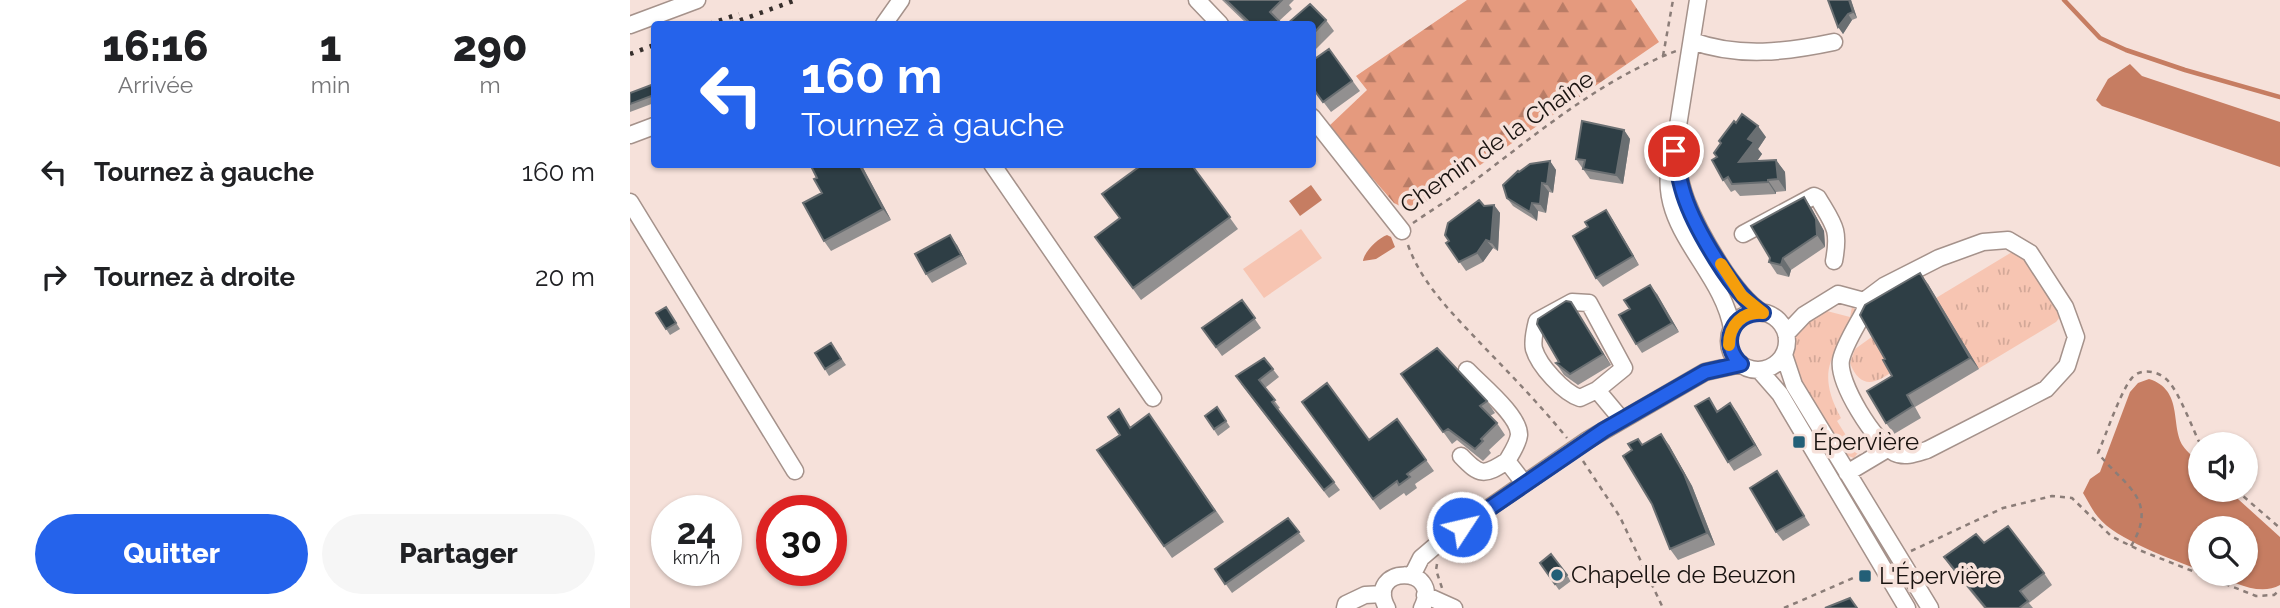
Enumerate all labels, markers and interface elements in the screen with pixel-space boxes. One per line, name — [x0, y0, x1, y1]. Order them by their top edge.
text: 16:16 — [102, 22, 208, 71]
text: 1 — [320, 22, 341, 71]
text: 290 — [453, 22, 528, 71]
text: 160 m — [801, 47, 942, 104]
icon: left — [686, 49, 777, 140]
street label: Chemin de la Chaîne — [1394, 64, 1599, 219]
text: Arrivée — [118, 71, 193, 98]
text: min — [311, 71, 350, 98]
text: m — [480, 71, 501, 98]
text: Tournez à gauche — [801, 106, 1064, 143]
pin — [1644, 121, 1704, 181]
icon: arrive — [1655, 132, 1693, 170]
icon: left — [35, 153, 73, 191]
text: Tournez à gauche — [94, 157, 314, 187]
text: 160 m — [522, 157, 595, 187]
icon: right — [35, 258, 73, 296]
text: Tournez à droite — [94, 262, 295, 292]
text: 20 m — [535, 262, 595, 292]
place label: Épervière — [1813, 427, 1919, 456]
map controls — [2188, 432, 2258, 586]
button: sound — [2188, 432, 2258, 502]
marker: Épervière — [1791, 434, 1807, 450]
position arrow — [1425, 490, 1499, 564]
speed limit sign: 30 — [756, 495, 847, 586]
text: 24 — [677, 511, 716, 552]
button: Quitter — [35, 514, 308, 594]
button: Partager — [322, 514, 595, 594]
button: search — [2188, 516, 2258, 586]
text: km/h — [673, 547, 720, 568]
place label: Chapelle de Beuzon — [1571, 560, 1796, 589]
place label: L'Épervière — [1879, 561, 2001, 590]
marker: Chapelle de Beuzon — [1549, 567, 1565, 583]
marker: L'Épervière — [1857, 568, 1873, 584]

